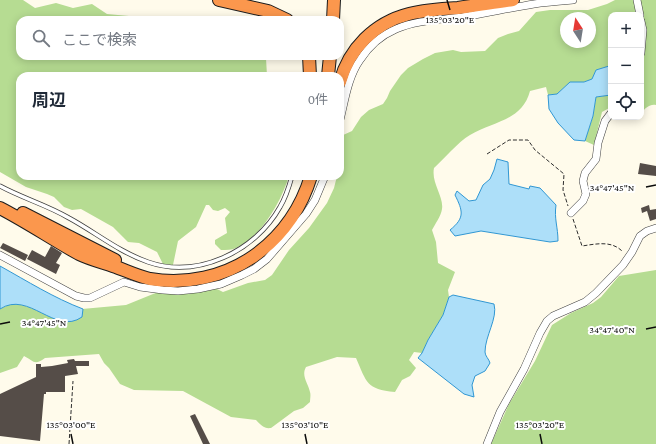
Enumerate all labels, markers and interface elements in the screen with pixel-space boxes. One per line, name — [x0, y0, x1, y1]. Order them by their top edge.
north arrow — [560, 12, 596, 48]
map controls — [608, 12, 644, 120]
button: + — [608, 12, 644, 48]
text: 135°03'20"E — [426, 14, 475, 25]
search box — [16, 16, 344, 60]
icon: search — [30, 27, 52, 49]
text: ここで検索 — [62, 32, 137, 48]
button: − — [608, 48, 644, 84]
button: locate — [608, 84, 644, 120]
text: 周辺 — [32, 91, 66, 110]
text: 0件 — [308, 92, 328, 107]
text: 34°47'45"N — [590, 182, 635, 193]
text: 34°47'45"N — [22, 317, 67, 328]
text: 34°47'40"N — [589, 324, 635, 335]
text: 135°03'00"E — [46, 419, 96, 430]
text: 135°03'10"E — [281, 419, 329, 430]
text: 135°03'20"E — [516, 419, 565, 430]

